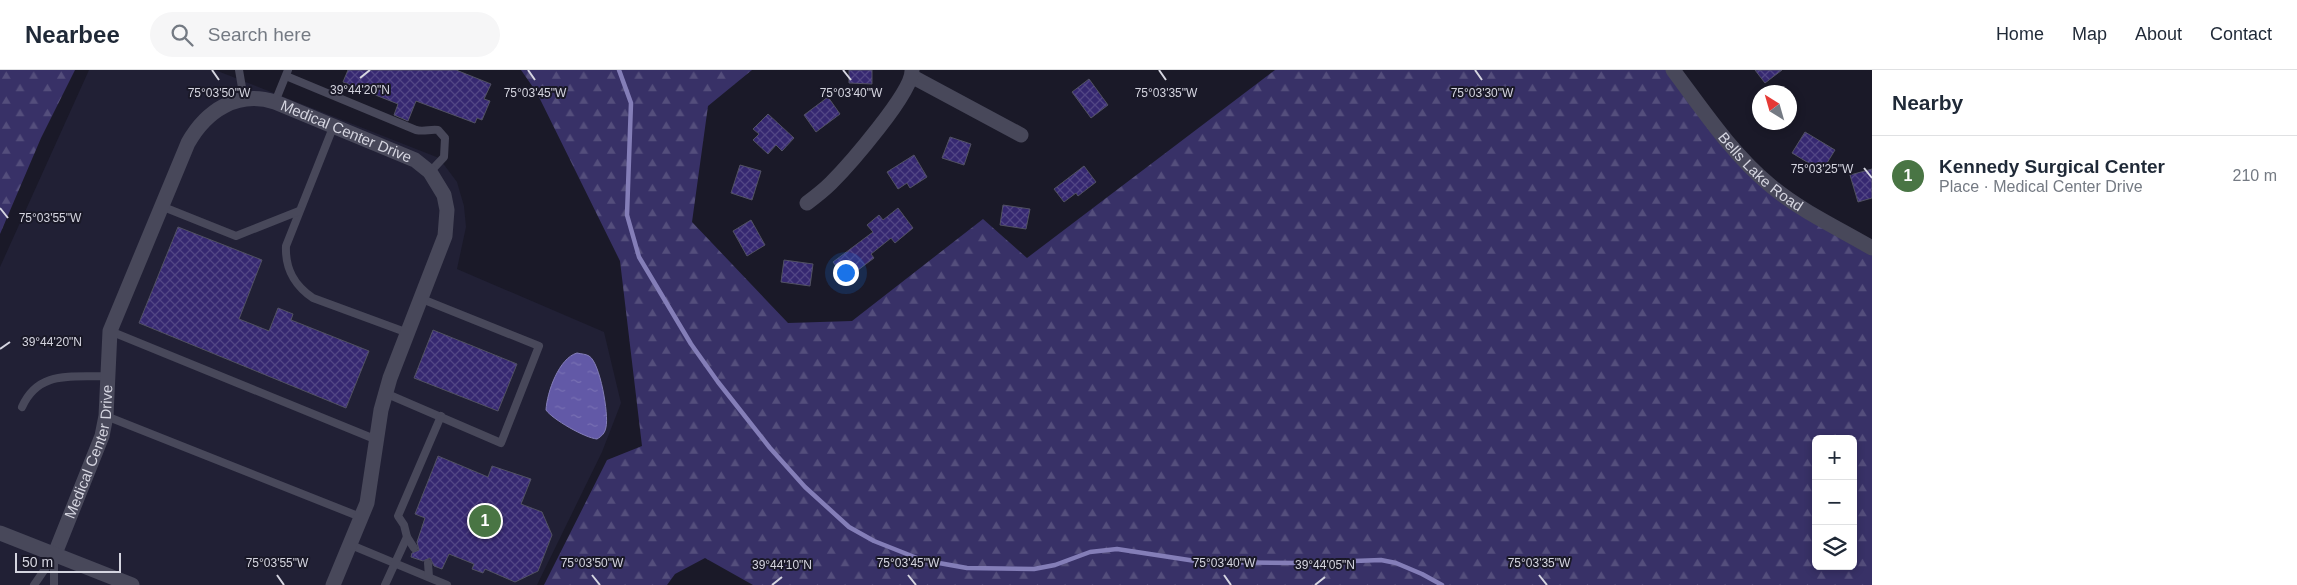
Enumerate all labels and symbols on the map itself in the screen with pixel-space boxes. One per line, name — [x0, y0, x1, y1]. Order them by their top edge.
text: 39°44'20"N — [330, 83, 390, 97]
north arrow — [1752, 85, 1797, 130]
text: 75°03'50"W — [188, 86, 251, 100]
text: 75°03'45"W — [504, 86, 567, 100]
text: 75°03'40"W — [820, 86, 883, 100]
text: 75°03'35"W — [1135, 86, 1198, 100]
text: 75°03'30"W — [1451, 86, 1514, 100]
street label: Medical Center Drive — [278, 96, 414, 166]
street label: Bells Lake Road — [1715, 129, 1806, 214]
text: 75°03'25"W — [1791, 162, 1854, 176]
text: 75°03'55"W — [19, 211, 82, 225]
your location — [833, 260, 859, 286]
text: 39°44'20"N — [22, 335, 82, 349]
street label: Medical Center Drive — [61, 384, 115, 521]
pin: 1 — [469, 502, 501, 540]
scale bar — [15, 550, 121, 573]
text: 75°03'55"W — [246, 556, 309, 570]
text: 75°03'50"W — [561, 556, 624, 570]
text: 75°03'45"W — [877, 556, 940, 570]
text: 75°03'40"W — [1193, 556, 1256, 570]
text: 75°03'35"W — [1508, 556, 1571, 570]
text: 39°44'10"N — [752, 558, 812, 572]
text: 39°44'05"N — [1295, 558, 1355, 572]

